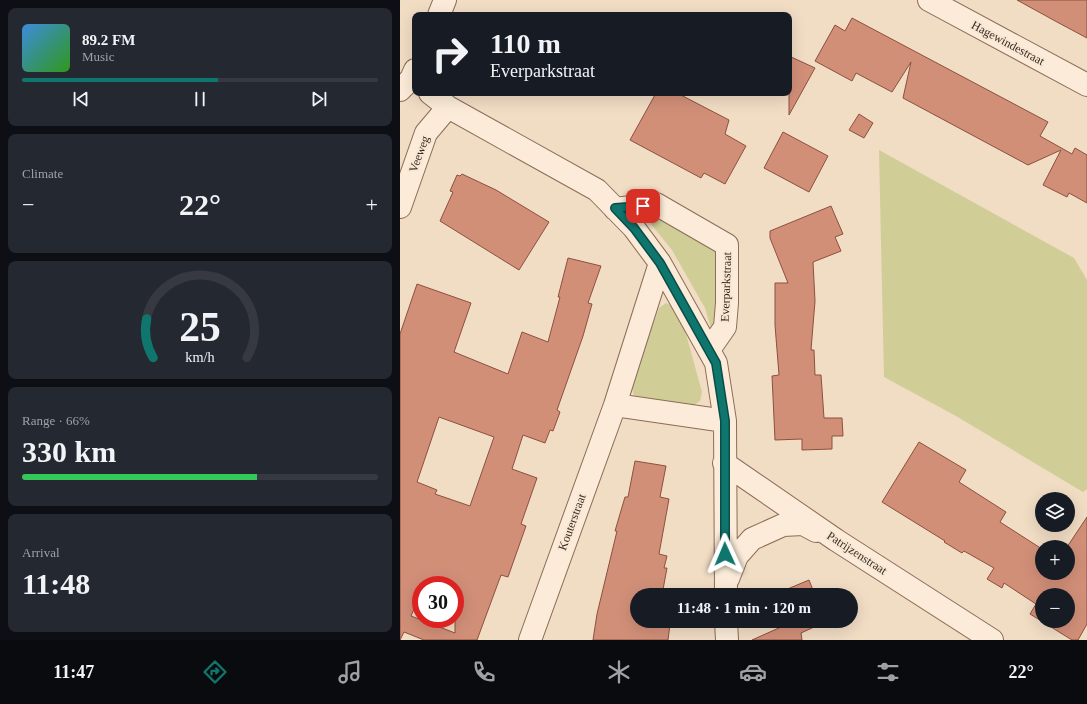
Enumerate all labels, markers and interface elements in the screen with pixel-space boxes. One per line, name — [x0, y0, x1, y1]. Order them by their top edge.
street label: Hagewindestraat — [969, 18, 1047, 68]
icon: right — [424, 28, 476, 80]
text: 110 m — [490, 28, 561, 59]
text: 89.2 FM — [82, 32, 135, 48]
text: Music — [82, 49, 115, 64]
text: Everparkstraat — [490, 61, 595, 81]
icon: previous — [70, 88, 92, 110]
icon: pause — [189, 88, 211, 110]
icon: next — [308, 88, 330, 110]
street label: Veeweg — [406, 134, 432, 174]
text: Climate — [22, 166, 63, 181]
text: 22° — [179, 188, 221, 221]
pin — [626, 189, 660, 223]
text: − — [22, 192, 34, 217]
text: + — [366, 192, 378, 217]
icon: arrive — [632, 195, 654, 217]
street label: Everparkstraat — [718, 251, 734, 322]
text: 25 — [179, 304, 221, 350]
text: km/h — [185, 349, 215, 365]
text: Range · 66% — [22, 413, 90, 428]
text: 330 km — [22, 435, 116, 468]
street label: Kouterstraat — [555, 491, 589, 552]
map controls — [1035, 492, 1075, 628]
button: layers — [1035, 492, 1075, 532]
street label: Patrijzenstraat — [824, 528, 890, 578]
position arrow — [704, 533, 746, 575]
button: + — [1035, 540, 1075, 580]
text: Arrival — [22, 545, 60, 560]
text: 11:48 — [22, 567, 90, 600]
speed limit sign: 30 — [412, 576, 464, 628]
button: − — [1035, 588, 1075, 628]
text: 11:48 · 1 min · 120 m — [677, 600, 811, 616]
icon: directions — [201, 658, 229, 686]
icon: music — [336, 658, 364, 686]
icon: phone — [470, 658, 498, 686]
icon: climate — [605, 658, 633, 686]
icon: car — [739, 658, 767, 686]
icon: filters — [874, 658, 902, 686]
text: 11:47 — [53, 662, 94, 682]
text: 22° — [1008, 662, 1034, 682]

